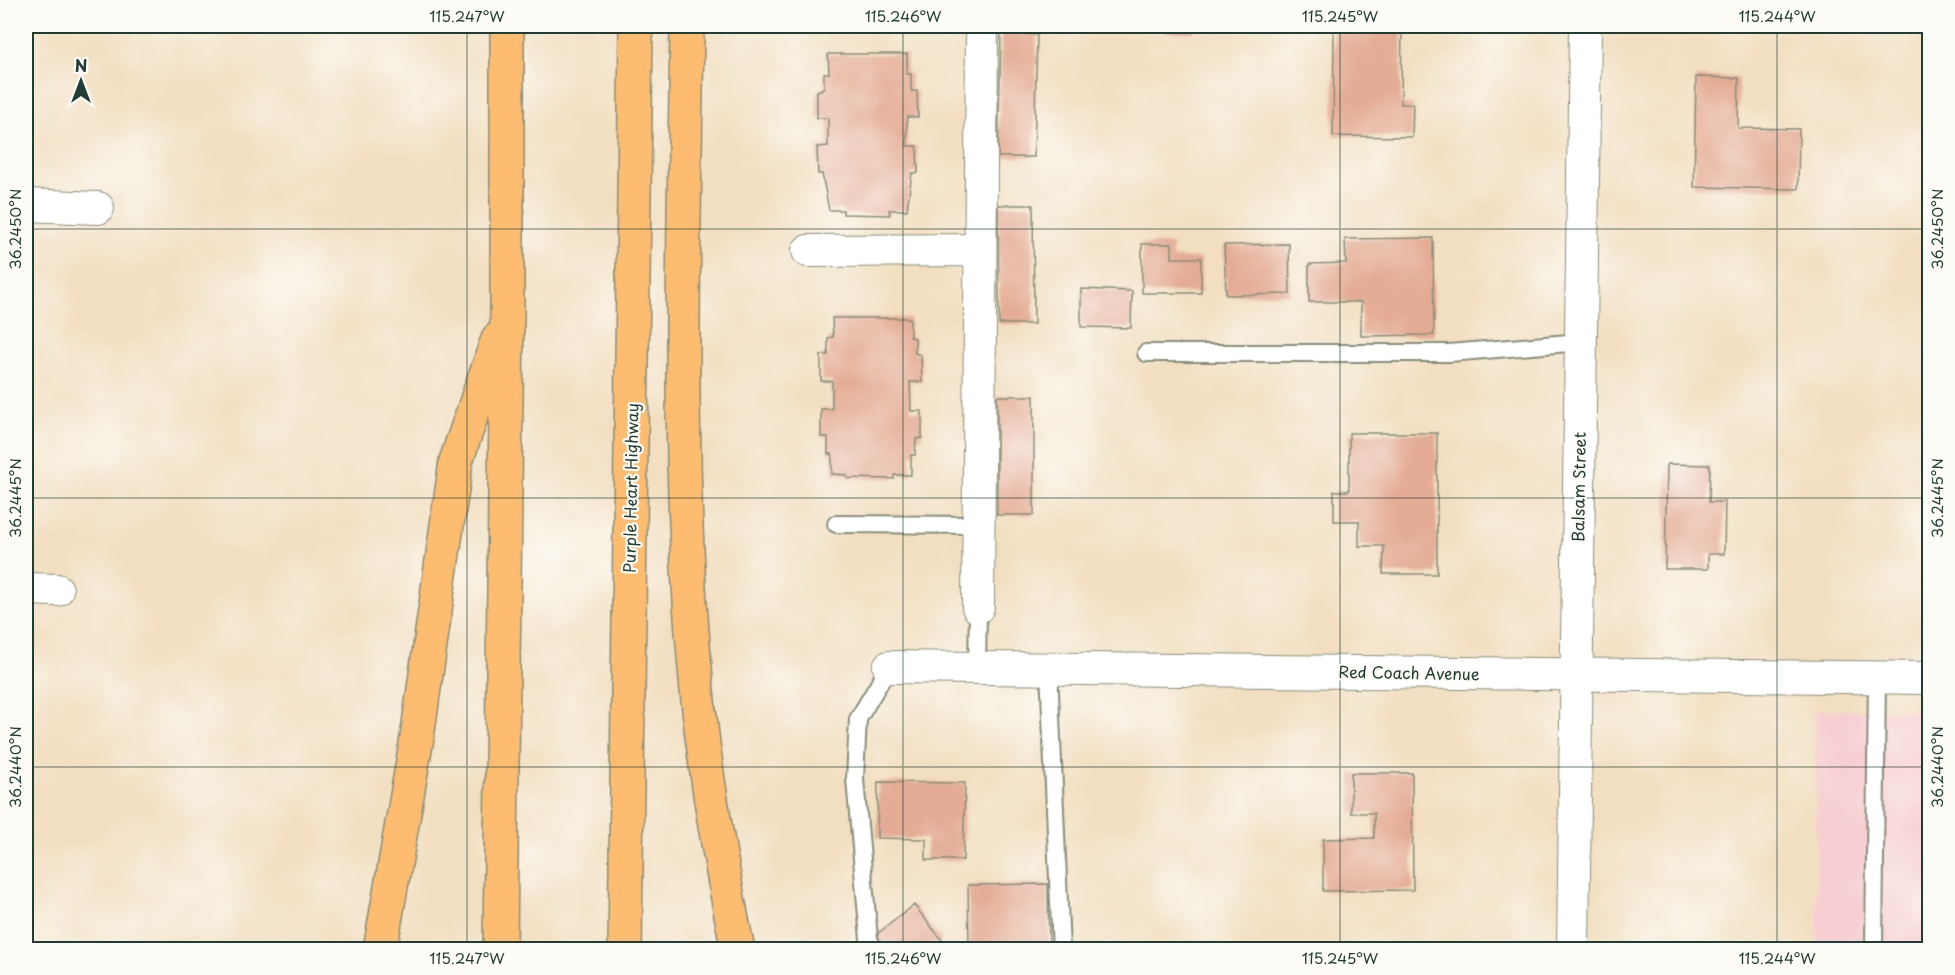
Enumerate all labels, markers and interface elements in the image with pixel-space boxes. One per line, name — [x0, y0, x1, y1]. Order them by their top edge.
text: 115.247°W — [429, 4, 505, 27]
text: 115.246°W — [865, 4, 942, 27]
text: 115.245°W — [1302, 4, 1379, 27]
text: 115.244°W — [1738, 4, 1816, 27]
north arrow — [51, 51, 111, 111]
text: N — [75, 53, 87, 77]
text: 36.2450°N — [3, 189, 26, 269]
text: 36.2450°N — [1925, 189, 1948, 269]
street label: Purple Heart Highway — [617, 403, 643, 573]
street label: Balsam Street — [1565, 431, 1591, 542]
text: 36.2445°N — [3, 458, 26, 538]
text: 36.2445°N — [1925, 458, 1948, 538]
street label: Red Coach Avenue — [1338, 659, 1480, 685]
text: 36.2440°N — [3, 726, 26, 808]
text: 36.2440°N — [1925, 726, 1948, 808]
text: 115.247°W — [429, 946, 505, 969]
text: 115.246°W — [865, 946, 942, 969]
text: 115.245°W — [1302, 946, 1379, 969]
text: 115.244°W — [1738, 946, 1816, 969]

